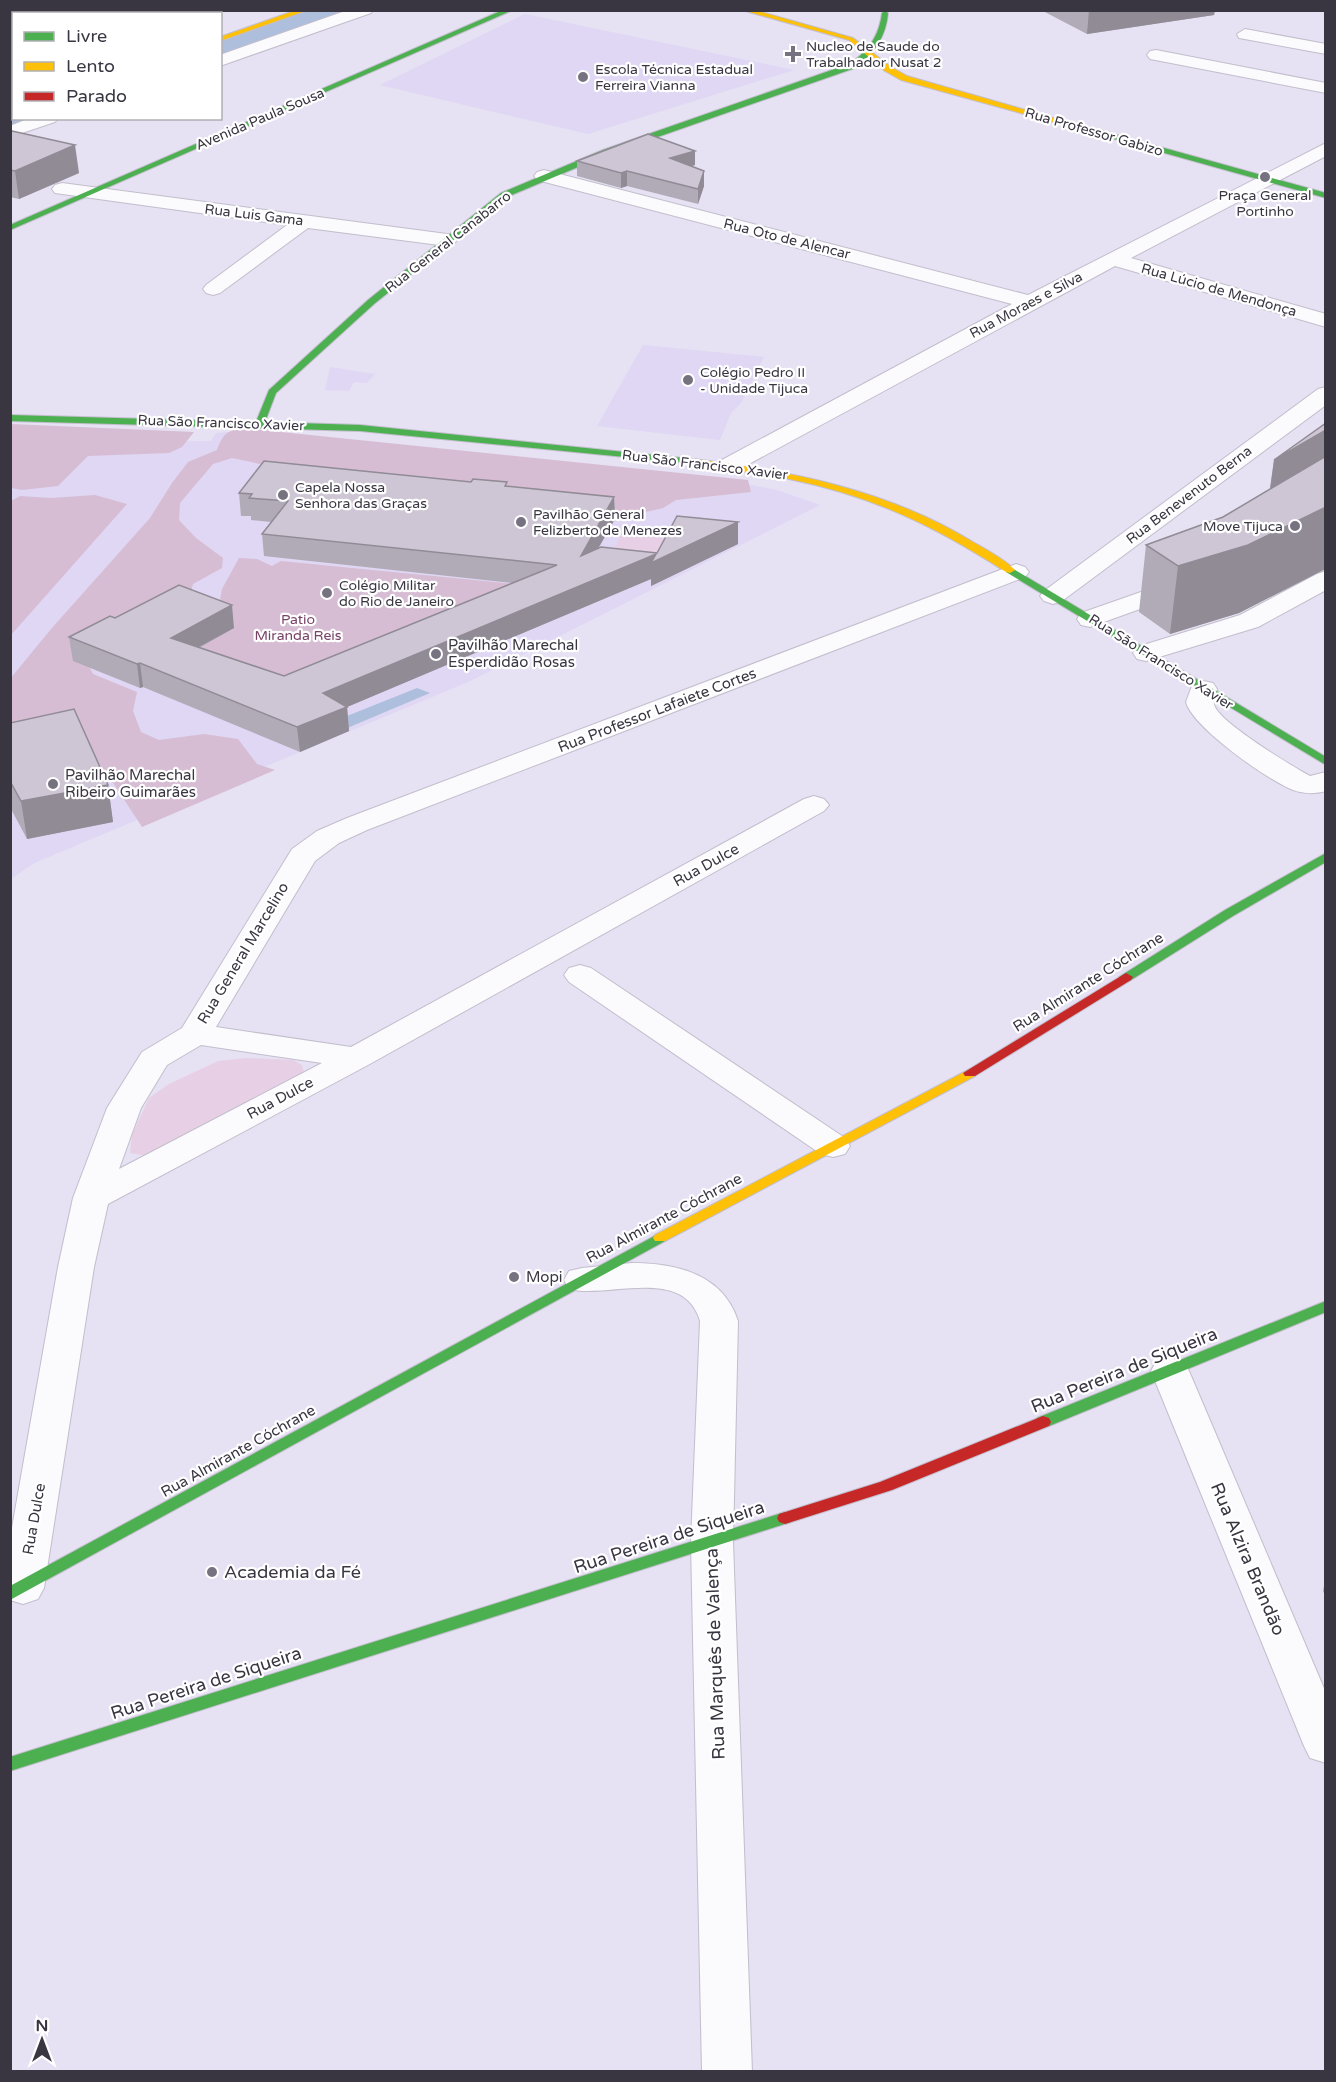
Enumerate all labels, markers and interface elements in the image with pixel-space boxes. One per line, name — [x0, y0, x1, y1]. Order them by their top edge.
legend — [12, 12, 222, 120]
text: Livre — [66, 25, 107, 47]
place label: Nucleo de Saude do Trabalhador Nusat 2 — [806, 38, 942, 71]
marker: Nucleo de Saude do Trabalhador Nusat 2 — [784, 45, 802, 63]
text: Lento — [66, 55, 115, 77]
place label: Escola Técnica Estadual Ferreira Vianna — [595, 61, 753, 94]
marker: Escola Técnica Estadual Ferreira Vianna — [576, 70, 590, 84]
street label: Avenida Paula Sousa — [193, 84, 327, 154]
text: Parado — [66, 85, 127, 107]
street label: Rua Professor Gabizo — [1023, 104, 1165, 160]
marker: Praça General Portinho — [1258, 170, 1272, 184]
place label: Praça General Portinho — [1218, 187, 1312, 220]
street label: Rua General Canabarro — [382, 188, 514, 296]
street label: Rua Luis Gama — [204, 200, 304, 230]
street label: Rua Oto de Alencar — [722, 215, 853, 263]
street label: Rua Lúcio de Mendonça — [1139, 260, 1299, 320]
street label: Rua Moraes e Silva — [967, 268, 1085, 342]
place label: Colégio Pedro II - Unidade Tijuca — [700, 364, 808, 397]
marker: Colégio Pedro II - Unidade Tijuca — [681, 373, 695, 387]
street label: Rua São Francisco Xavier — [137, 412, 305, 434]
street label: Rua Benevenuto Berna — [1123, 442, 1255, 548]
street label: Rua São Francisco Xavier — [621, 446, 790, 484]
place label: Capela Nossa Senhora das Graças — [295, 479, 427, 512]
marker: Capela Nossa Senhora das Graças — [276, 488, 290, 502]
place label: Pavilhão General Felizberto de Menezes — [533, 506, 682, 539]
marker: Pavilhão General Felizberto de Menezes — [514, 515, 528, 529]
place label: Move Tijuca — [1203, 518, 1283, 535]
marker: Move Tijuca — [1288, 519, 1302, 533]
place label: Colégio Militar do Rio de Janeiro — [339, 577, 454, 610]
marker: Colégio Militar do Rio de Janeiro — [320, 586, 334, 600]
park label: Patio Miranda Reis — [254, 611, 342, 644]
street label: Rua São Francisco Xavier — [1086, 611, 1237, 714]
place label: Pavilhão Marechal Esperdidão Rosas — [448, 636, 578, 671]
marker: Pavilhão Marechal Esperdidão Rosas — [429, 647, 443, 661]
street label: Rua Professor Lafaiete Cortes — [555, 664, 759, 756]
place label: Pavilhão Marechal Ribeiro Guimarães — [65, 766, 196, 801]
marker: Pavilhão Marechal Ribeiro Guimarães — [46, 777, 60, 791]
street label: Rua Dulce — [670, 840, 742, 890]
street label: Rua General Marcelino — [194, 879, 292, 1027]
street label: Rua Almirante Cóchrane — [1010, 928, 1166, 1036]
street label: Rua Dulce — [244, 1073, 316, 1123]
street label: Rua Almirante Cóchrane — [583, 1169, 745, 1267]
place label: Mopi — [526, 1268, 563, 1286]
marker: Mopi — [507, 1270, 521, 1284]
street label: Rua Pereira de Siqueira — [1028, 1322, 1220, 1418]
street label: Rua Almirante Cóchrane — [158, 1401, 318, 1501]
street label: Rua Alzira Brandão — [1206, 1479, 1290, 1639]
street label: Rua Dulce — [19, 1482, 49, 1556]
street label: Rua Pereira de Siqueira — [571, 1496, 767, 1578]
street label: Rua Marquês de Valença — [700, 1548, 730, 1760]
place label: Academia da Fé — [224, 1561, 361, 1583]
marker: Academia da Fé — [205, 1565, 219, 1579]
street label: Rua Pereira de Siqueira — [108, 1642, 304, 1724]
north arrow — [12, 2010, 72, 2070]
text: N — [36, 2016, 48, 2036]

